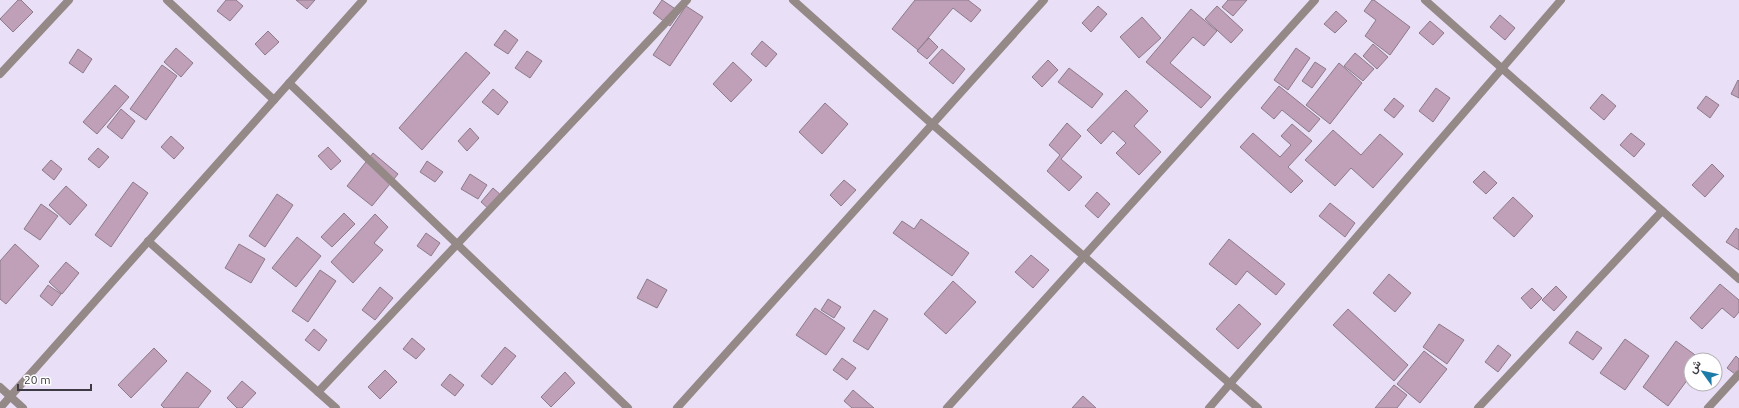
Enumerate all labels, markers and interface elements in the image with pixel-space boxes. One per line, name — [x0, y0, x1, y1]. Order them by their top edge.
north arrow — [1683, 352, 1723, 392]
text: ش — [1686, 358, 1704, 376]
scale bar — [18, 366, 91, 392]
text: 20 m — [24, 373, 51, 386]

